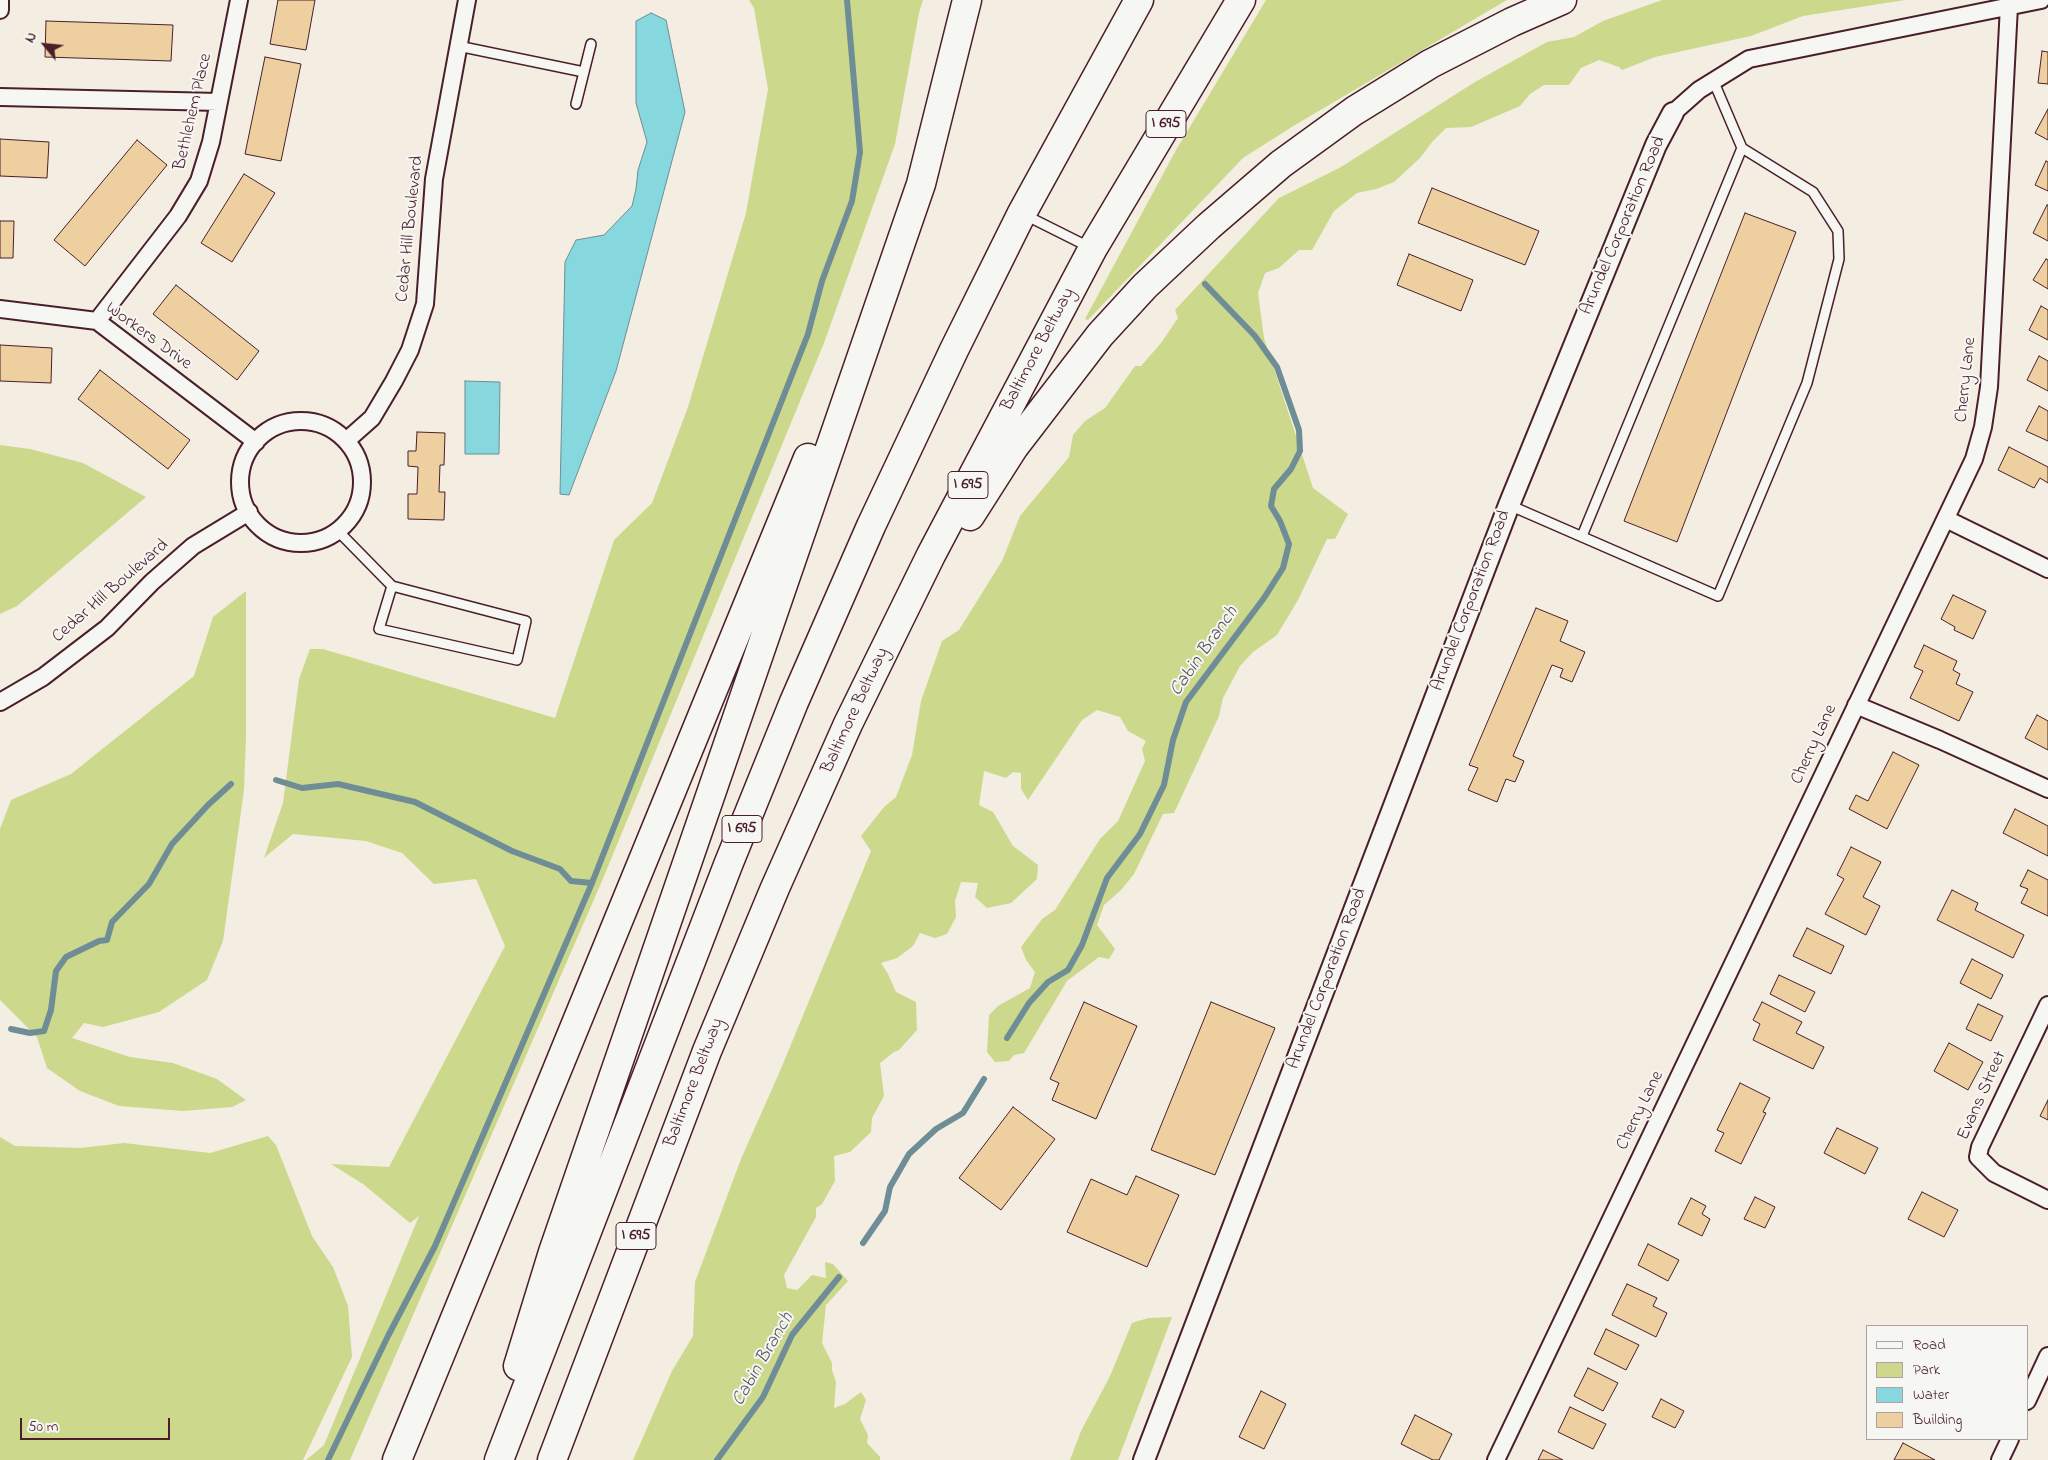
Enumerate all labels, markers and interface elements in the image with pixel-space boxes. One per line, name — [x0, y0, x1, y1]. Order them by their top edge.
north arrow — [20, 20, 70, 70]
text: N — [20, 29, 43, 47]
street label: Bethlehem Place — [170, 52, 218, 172]
road number: I 695 — [1146, 110, 1186, 138]
street label: Arundel Corporation Road — [1577, 133, 1671, 319]
street label: Cedar Hill Boulevard — [393, 155, 429, 303]
street label: Baltimore Beltway — [997, 285, 1081, 415]
street label: Workers Drive — [101, 298, 195, 376]
street label: Cherry Lane — [1952, 336, 1982, 424]
road number: I 695 — [948, 472, 988, 498]
street label: Arundel Corporation Road — [1428, 508, 1516, 694]
street label: Cedar Hill Boulevard — [48, 536, 174, 648]
water label: Cabin Branch — [1166, 603, 1244, 701]
street label: Baltimore Beltway — [817, 645, 895, 777]
street label: Cherry Lane — [1787, 702, 1843, 788]
road number: I 695 — [722, 816, 762, 842]
street label: Arundel Corporation Road — [1284, 886, 1372, 1072]
street label: Baltimore Beltway — [660, 1015, 730, 1151]
street label: Evans Street — [1954, 1048, 2012, 1144]
street label: Cherry Lane — [1613, 1068, 1669, 1154]
road number: I 695 — [616, 1222, 656, 1250]
water label: Cabin Branch — [728, 1309, 800, 1411]
legend — [1866, 1325, 2028, 1440]
text: Road — [1913, 1334, 1946, 1356]
text: Park — [1913, 1359, 1940, 1381]
text: Water — [1913, 1384, 1949, 1406]
scale bar — [22, 1408, 172, 1440]
text: Building — [1913, 1409, 1962, 1431]
text: 50 m — [28, 1416, 58, 1438]

